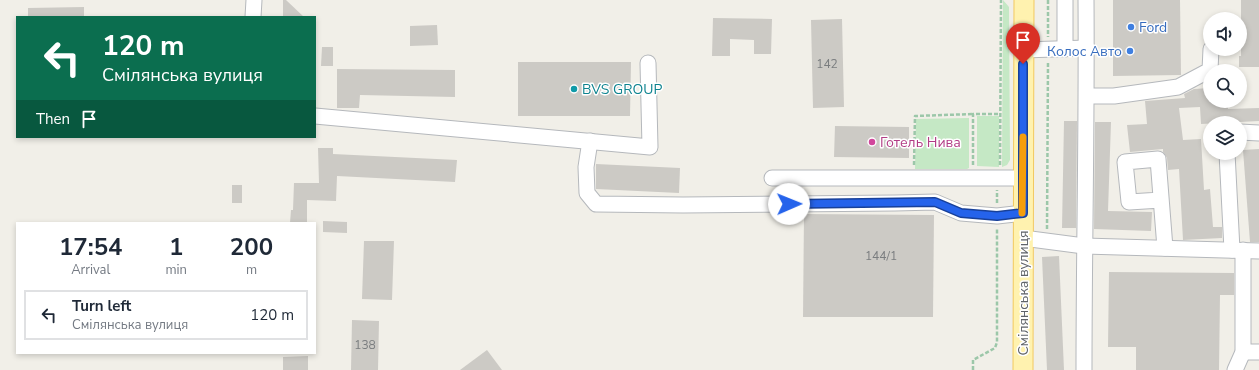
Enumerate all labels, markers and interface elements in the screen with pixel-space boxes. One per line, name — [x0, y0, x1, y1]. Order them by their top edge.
map controls — [1203, 12, 1247, 160]
button: sound — [1203, 12, 1247, 56]
place label: Ford — [1139, 18, 1167, 37]
marker: Ford — [1126, 22, 1136, 32]
pin — [1006, 23, 1040, 64]
text: 120 m — [102, 27, 185, 65]
icon: arrive — [1012, 29, 1034, 51]
icon: left — [36, 32, 88, 84]
place label: Колос Авто — [1047, 42, 1122, 61]
marker: Колос Авто — [1125, 46, 1135, 56]
house number: 142 — [816, 56, 838, 72]
text: Смілянська вулиця — [102, 63, 263, 87]
button: search — [1203, 64, 1247, 108]
place label: BVS GROUP — [582, 80, 662, 99]
marker: BVS GROUP — [569, 84, 579, 94]
icon: arrive — [78, 108, 100, 130]
text: Then — [36, 109, 70, 129]
button: layers — [1203, 116, 1247, 160]
place label: Готель Нива — [880, 133, 961, 152]
marker: Готель Нива — [867, 137, 877, 147]
position arrow — [768, 183, 810, 225]
street label: Смілянська вулиця — [1014, 230, 1033, 356]
text: 17:54 — [59, 231, 122, 263]
text: 1 — [169, 231, 183, 263]
text: 200 — [230, 231, 273, 263]
house number: 144/1 — [865, 248, 897, 264]
text: Arrival — [71, 261, 110, 279]
text: min — [165, 261, 187, 279]
text: m — [246, 261, 257, 279]
text: Turn left — [72, 296, 131, 316]
icon: left — [38, 304, 60, 326]
text: 120 m — [250, 305, 294, 325]
text: Смілянська вулиця — [72, 316, 188, 334]
house number: 138 — [354, 337, 376, 353]

